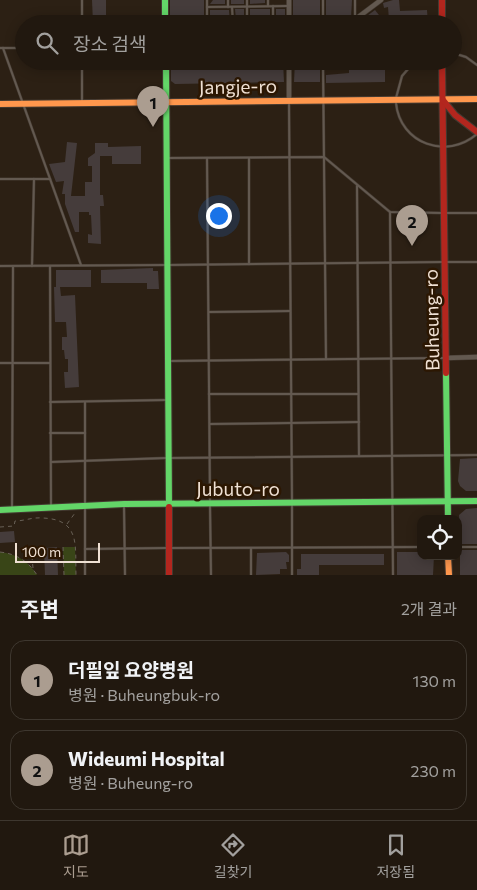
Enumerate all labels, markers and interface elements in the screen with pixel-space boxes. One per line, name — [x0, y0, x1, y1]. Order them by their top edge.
search box — [15, 15, 462, 70]
icon: search — [33, 29, 61, 57]
text: 장소 검색 — [73, 32, 147, 55]
street label: Jangje-ro — [199, 74, 277, 98]
pin: 1 — [137, 86, 169, 127]
your location — [206, 203, 232, 229]
pin: 2 — [396, 205, 428, 246]
street label: Buheung-ro — [419, 269, 443, 371]
street label: Jubuto-ro — [196, 477, 280, 500]
map controls — [417, 515, 462, 560]
button: locate — [417, 515, 462, 560]
scale bar — [15, 540, 100, 563]
text: 100 m — [22, 543, 61, 560]
text: 주변 — [20, 596, 59, 621]
text: 2개 결과 — [401, 599, 457, 618]
text: 더필잎 요양병원 — [68, 658, 194, 681]
text: 1 — [33, 671, 41, 690]
text: 130 m — [413, 671, 456, 690]
text: 병원 · Buheungbuk-ro — [68, 685, 220, 704]
text: Wideumi Hospital — [68, 747, 225, 770]
text: 2 — [32, 761, 42, 780]
text: 230 m — [411, 761, 456, 780]
text: 병원 · Buheung-ro — [68, 773, 193, 792]
tab: 지도 — [62, 831, 90, 881]
tab: 길찾기 — [214, 831, 253, 881]
tab: 저장됨 — [376, 831, 415, 881]

